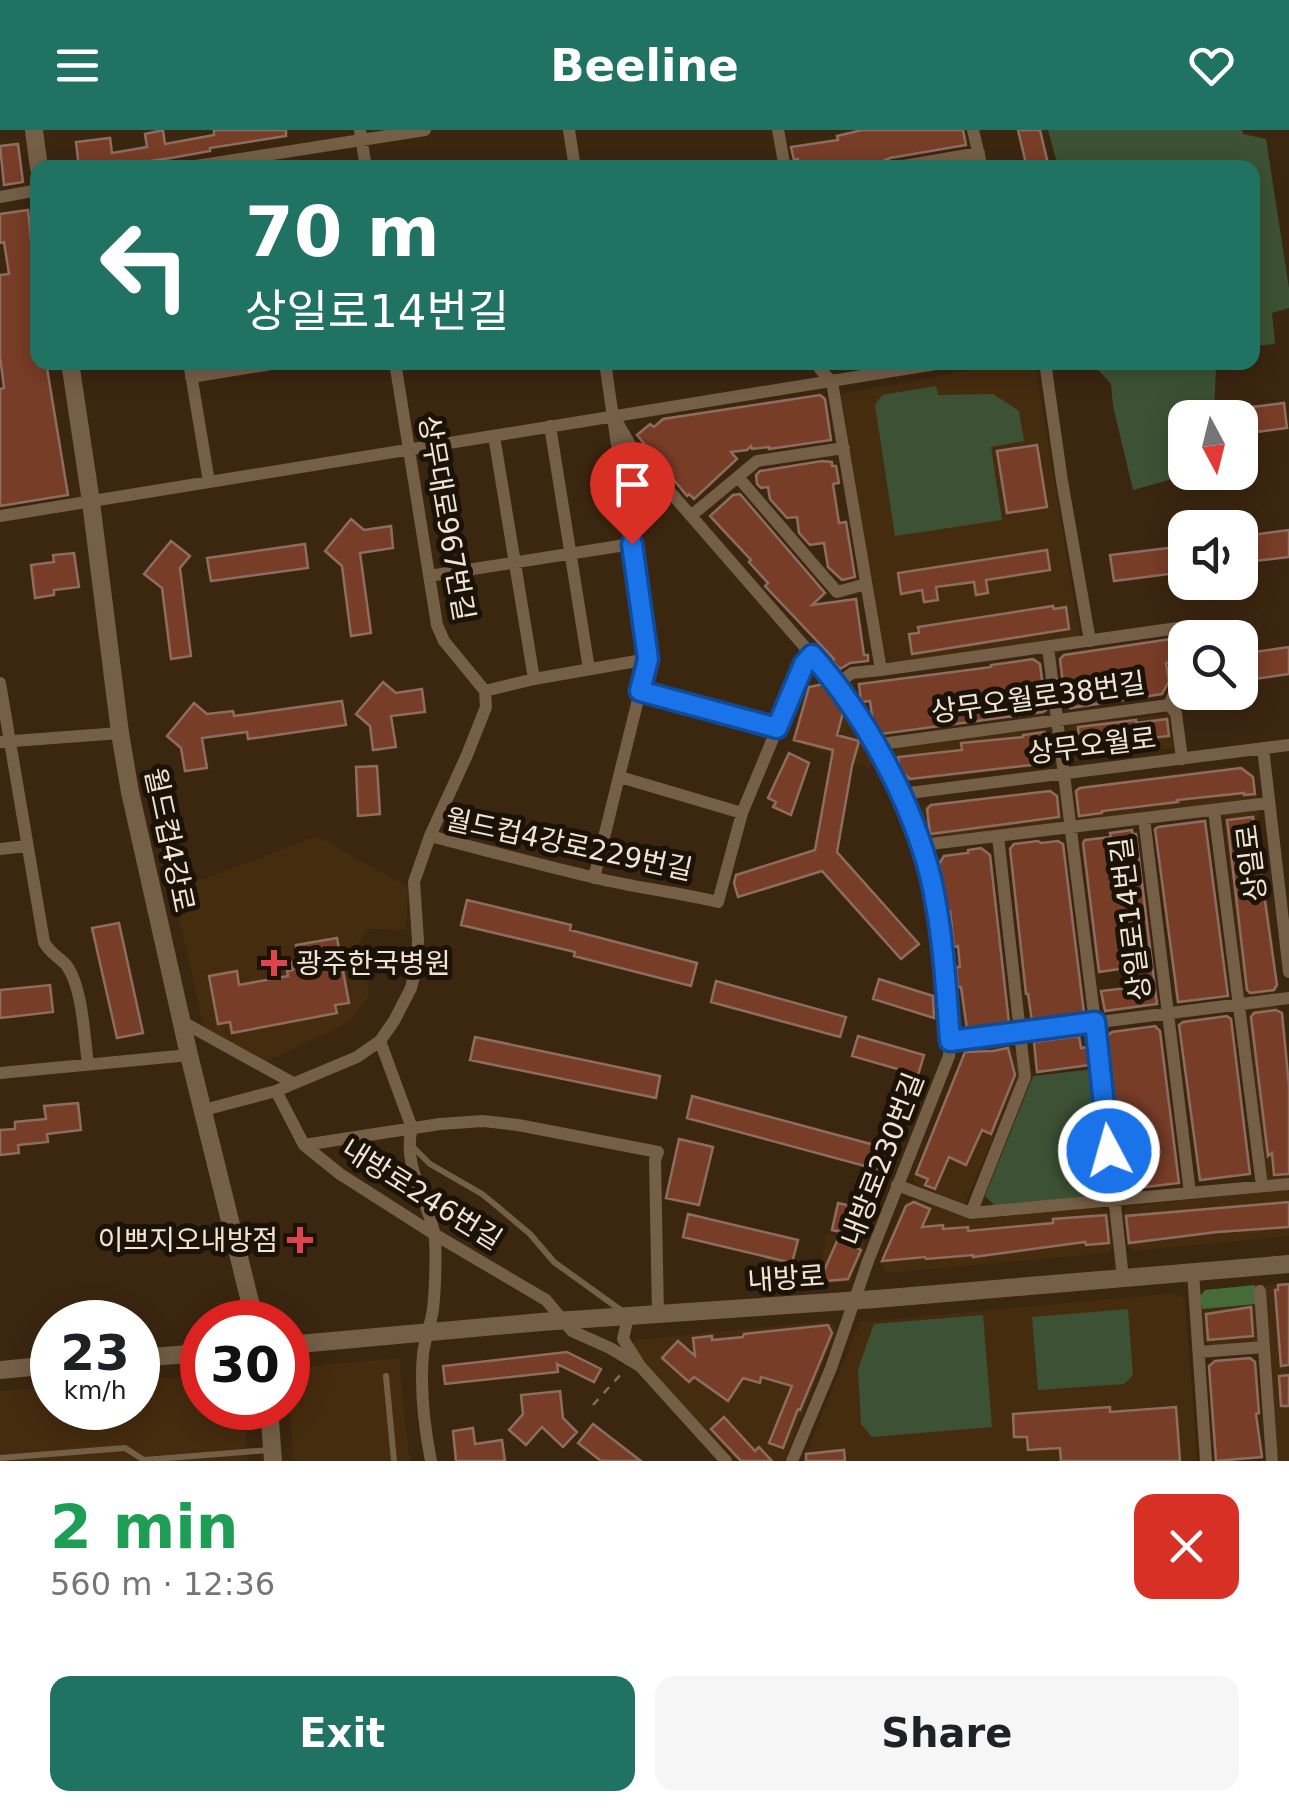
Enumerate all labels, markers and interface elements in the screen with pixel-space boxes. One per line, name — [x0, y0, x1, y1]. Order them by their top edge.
icon: menu — [50, 38, 105, 93]
icon: heart — [1184, 38, 1239, 93]
text: Beeline — [550, 39, 739, 92]
text: 70 m — [245, 191, 440, 273]
icon: left — [80, 200, 210, 330]
text: 상일로14번길 — [245, 285, 509, 338]
north arrow — [1168, 400, 1258, 490]
map controls — [1168, 400, 1258, 710]
street label: 상무대로967번길 — [412, 413, 481, 623]
pin — [590, 442, 675, 545]
icon: arrive — [605, 457, 660, 512]
button: sound — [1168, 510, 1258, 600]
button: search — [1168, 620, 1258, 710]
street label: 상무오월로38번길 — [929, 666, 1147, 729]
street label: 상무오월로 — [1026, 721, 1158, 770]
street label: 월드컵4강로 — [138, 765, 201, 915]
street label: 월드컵4강로229번길 — [442, 802, 695, 887]
street label: 상일로 — [1230, 823, 1273, 903]
street label: 상일로14번길 — [1104, 835, 1157, 1003]
place label: 광주한국병원 — [296, 947, 451, 980]
marker: 광주한국병원 — [261, 950, 287, 976]
street label: 내방로230번길 — [834, 1068, 931, 1250]
position arrow — [1057, 1099, 1161, 1203]
street label: 내방로246번길 — [336, 1132, 508, 1257]
place label: 이쁘지오내방점 — [98, 1224, 278, 1257]
marker: 이쁘지오내방점 — [287, 1227, 313, 1253]
street label: 내방로 — [746, 1259, 826, 1298]
speed limit sign: 30 — [180, 1300, 310, 1430]
text: 23 — [60, 1324, 130, 1382]
text: km/h — [63, 1376, 127, 1405]
text: 2 min — [50, 1492, 238, 1562]
button: close — [1134, 1494, 1239, 1599]
text: 560 m · 12:36 — [50, 1565, 275, 1603]
button: Exit — [50, 1676, 635, 1791]
button: Share — [655, 1676, 1239, 1791]

